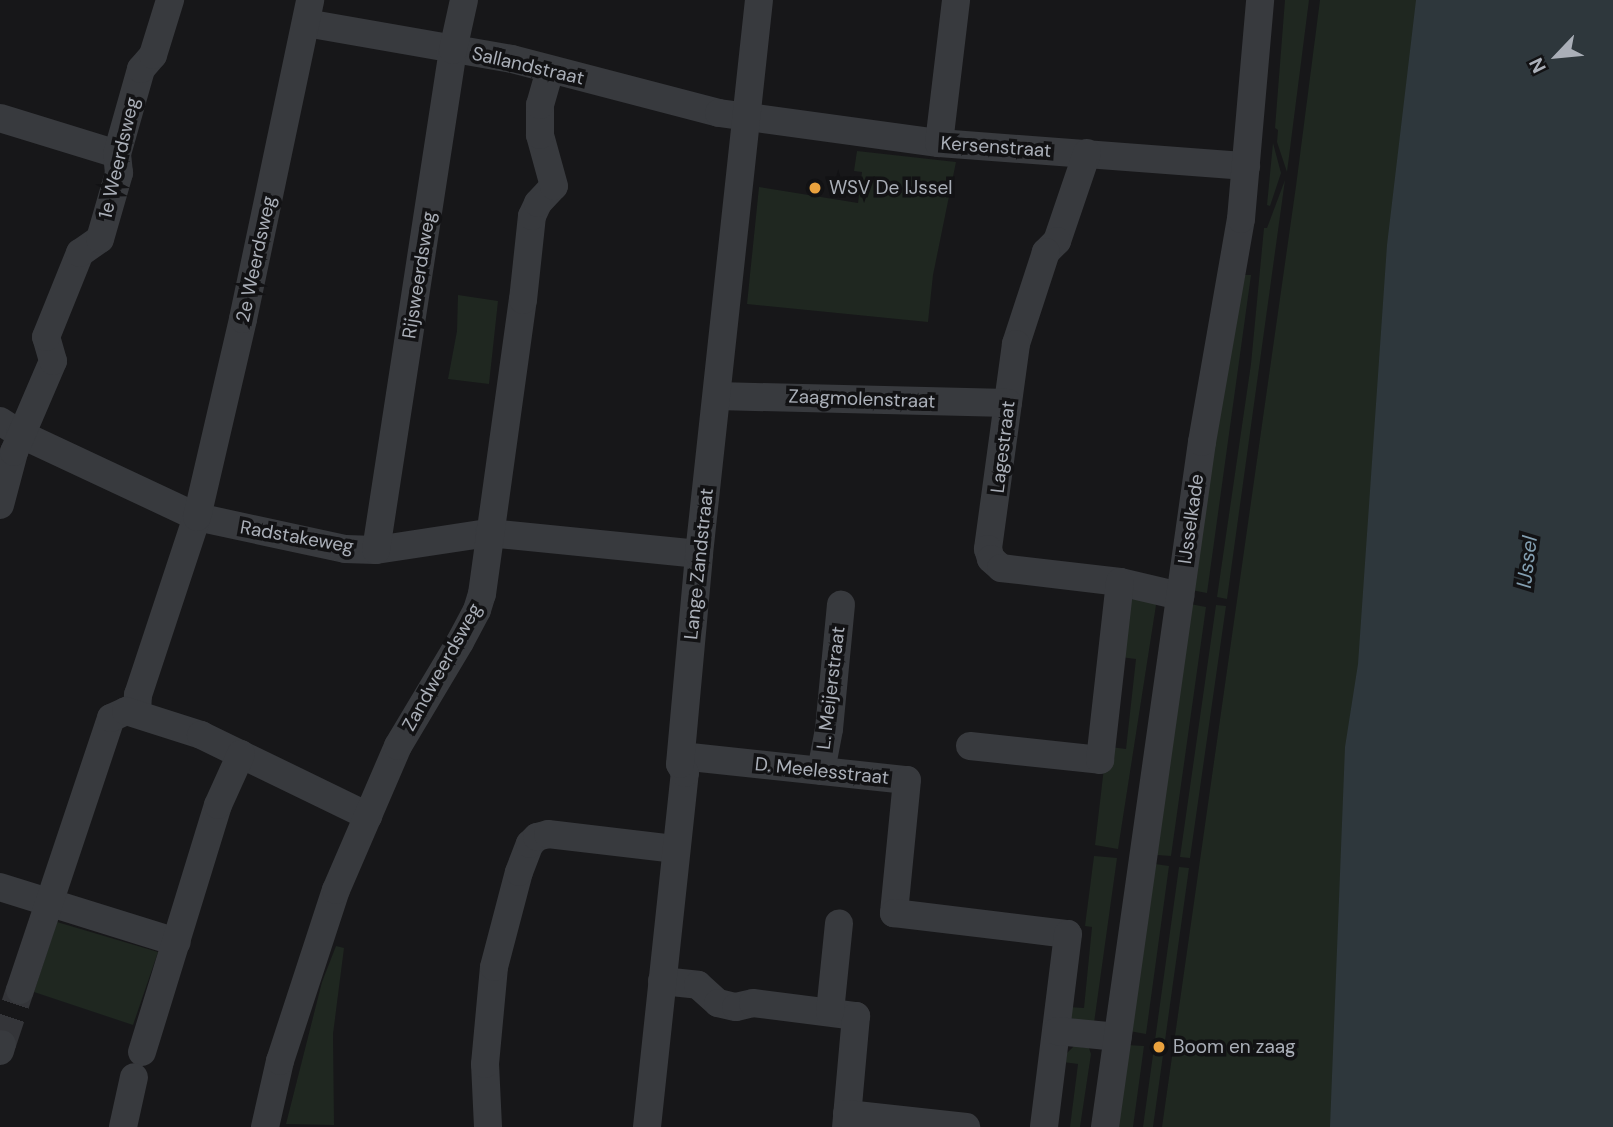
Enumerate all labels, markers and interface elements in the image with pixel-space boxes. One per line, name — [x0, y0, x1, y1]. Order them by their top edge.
north arrow — [1522, 21, 1592, 91]
street label: Sallandstraat — [470, 42, 586, 90]
text: N — [1523, 54, 1552, 77]
street label: 1e Weerdsweg — [94, 95, 144, 221]
street label: Kersenstraat — [940, 132, 1052, 162]
place label: WSV De IJssel — [829, 177, 952, 199]
marker: WSV De IJssel — [807, 180, 823, 196]
street label: 2e Weerdsweg — [231, 194, 281, 324]
street label: Rijsweerdsweg — [398, 210, 440, 340]
street label: Zaagmolenstraat — [788, 385, 936, 413]
street label: Lagestraat — [986, 400, 1020, 494]
street label: IJsselkade — [1173, 473, 1209, 565]
street label: Lange Zandstraat — [680, 487, 718, 641]
street label: Radstakeweg — [238, 516, 356, 558]
water label: IJssel — [1511, 534, 1543, 590]
street label: Zandweerdsweg — [398, 599, 486, 735]
street label: L. Meijerstraat — [812, 625, 850, 751]
street label: D. Meelesstraat — [754, 753, 890, 789]
place label: Boom en zaag — [1173, 1036, 1296, 1058]
marker: Boom en zaag — [1151, 1039, 1167, 1055]

